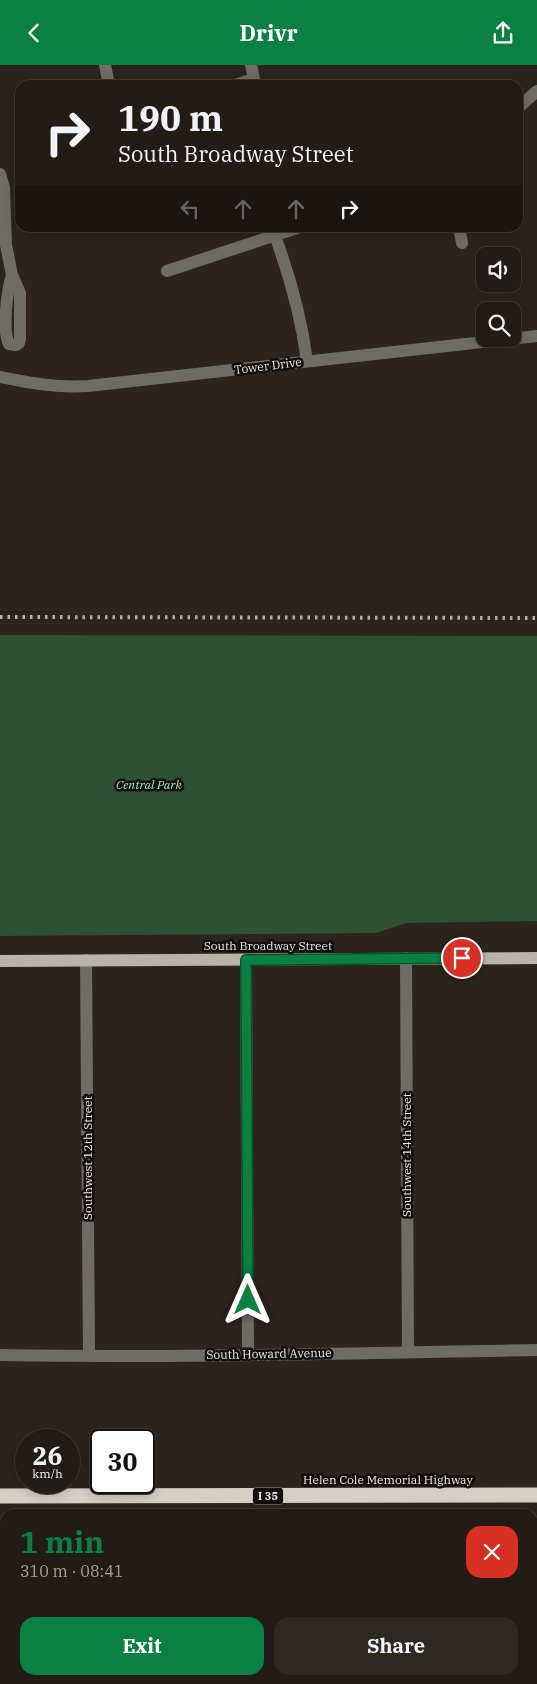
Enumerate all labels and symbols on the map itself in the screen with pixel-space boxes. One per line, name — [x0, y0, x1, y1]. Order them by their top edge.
street label: Tower Drive — [233, 354, 303, 377]
park label: Central Park — [116, 777, 183, 792]
pin — [441, 937, 483, 979]
street label: South Broadway Street — [204, 938, 332, 953]
street label: Southwest 14th Street — [399, 1093, 414, 1217]
street label: Southwest 12th Street — [80, 1096, 95, 1220]
position arrow — [221, 1273, 273, 1325]
street label: South Howard Avenue — [206, 1345, 332, 1362]
speed limit sign: 30 — [90, 1429, 155, 1494]
street label: Helen Cole Memorial Highway — [303, 1472, 474, 1487]
road number: I 35 — [253, 1487, 283, 1505]

